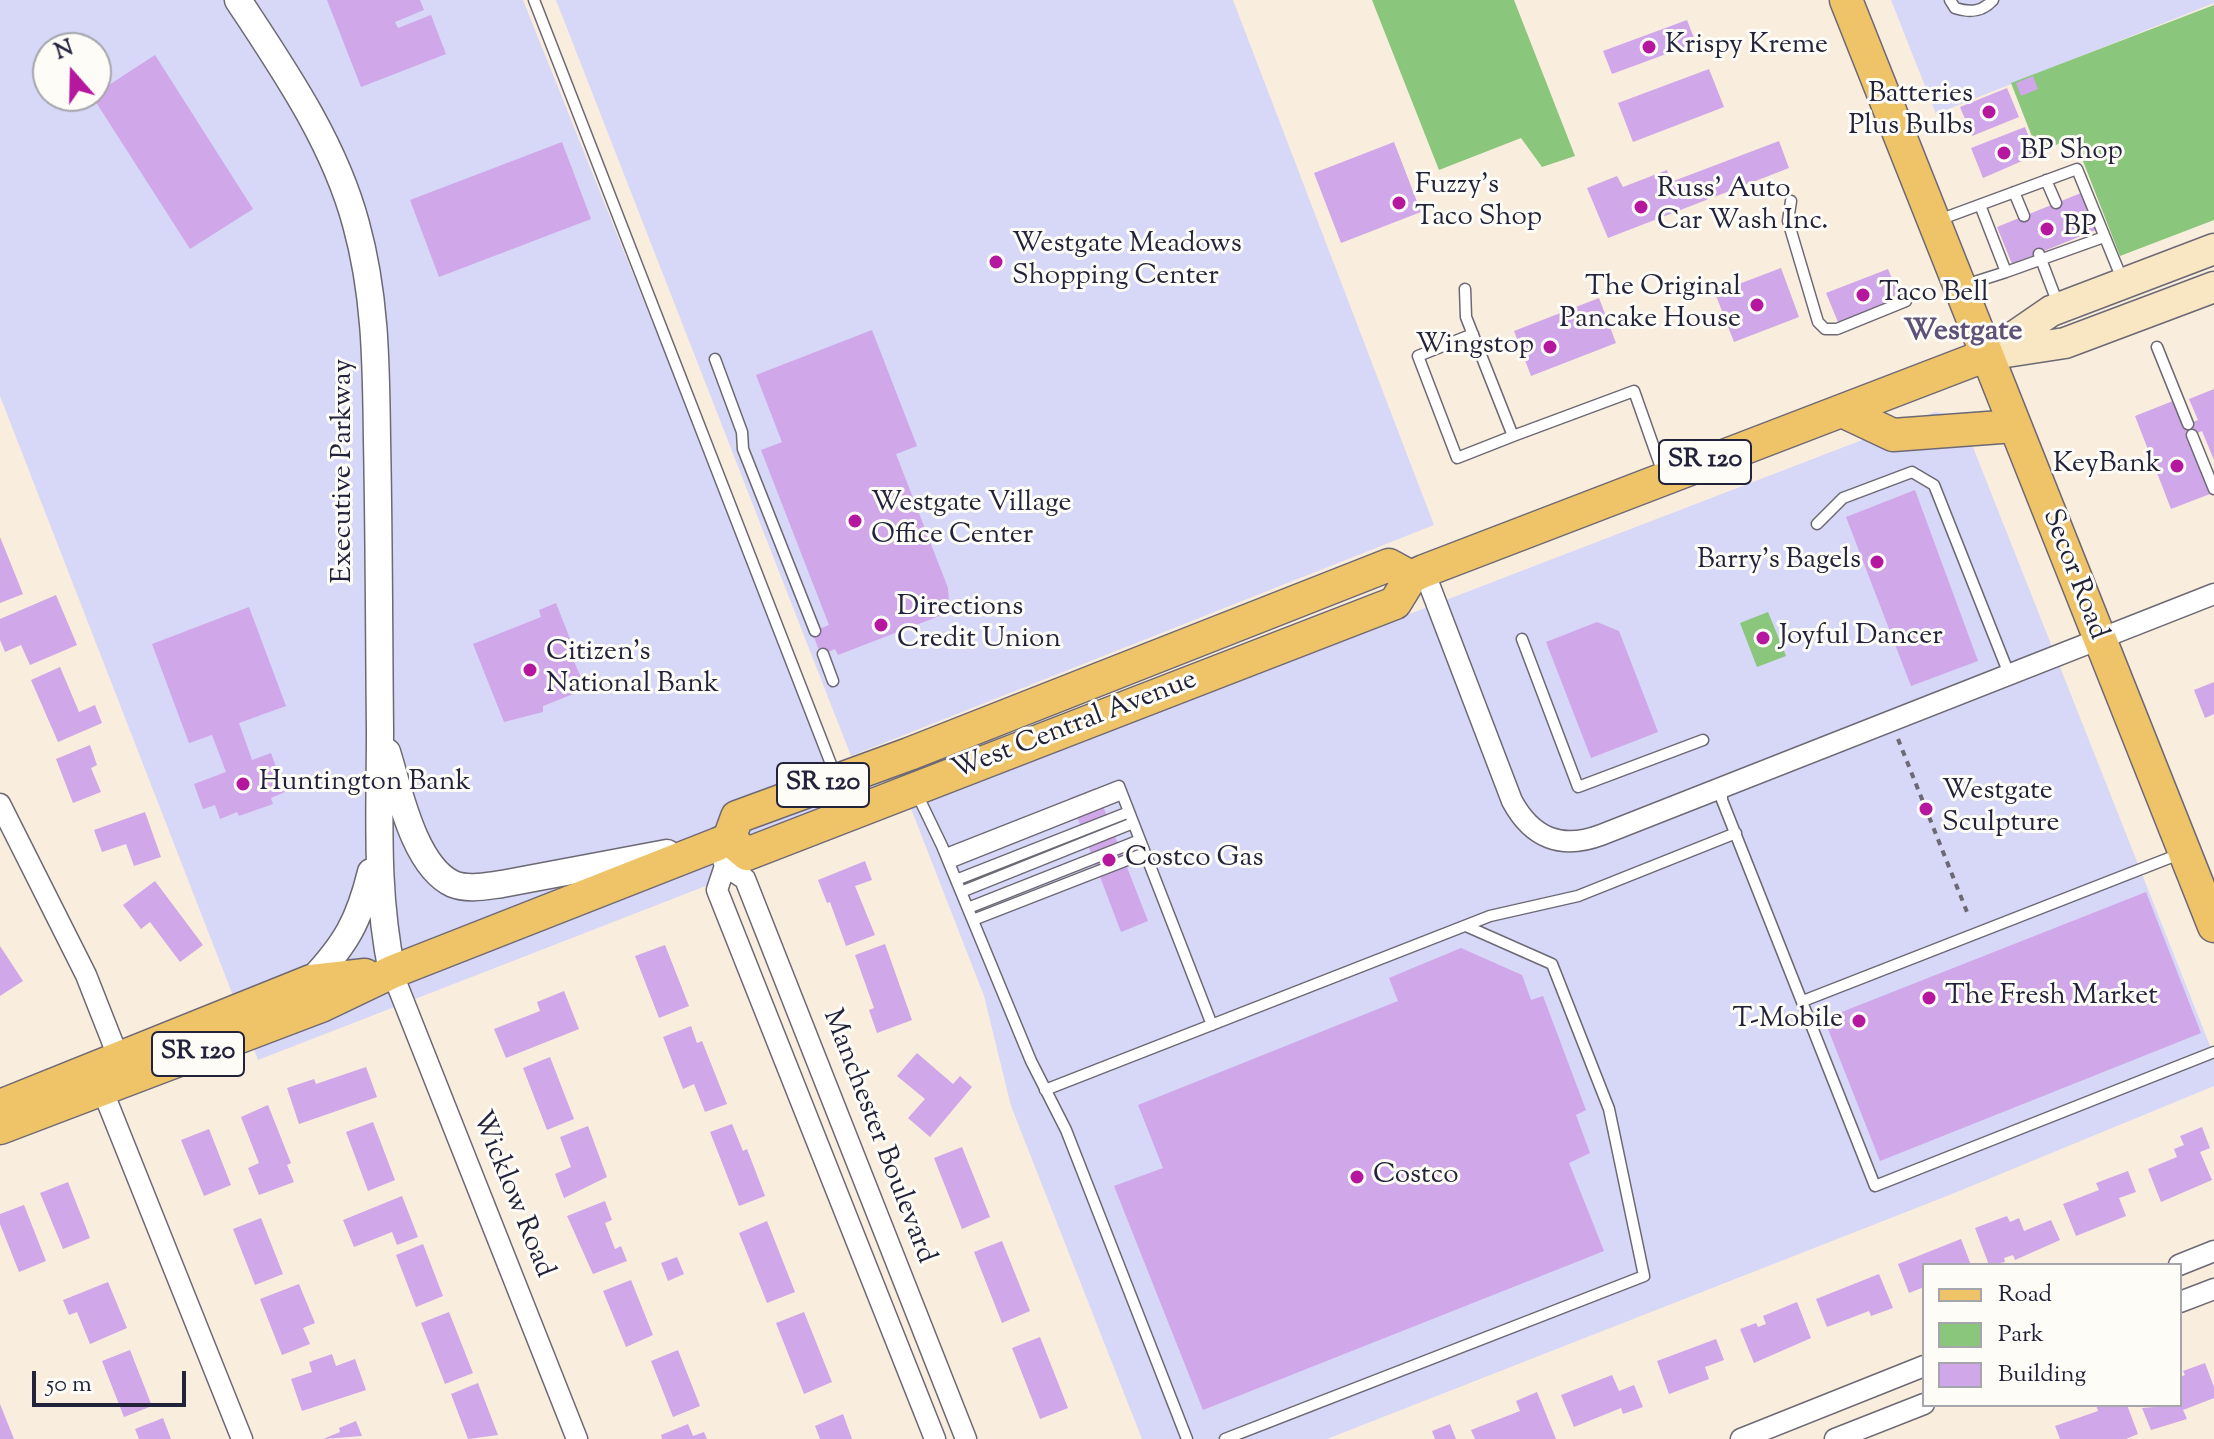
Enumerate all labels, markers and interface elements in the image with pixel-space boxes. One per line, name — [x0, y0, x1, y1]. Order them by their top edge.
place label: Krispy Kreme — [1665, 30, 1828, 64]
north arrow — [32, 32, 112, 112]
text: N — [51, 33, 78, 69]
marker: Krispy Kreme — [1640, 38, 1658, 56]
place label: Batteries Plus Bulbs — [1848, 79, 1973, 145]
marker: Batteries Plus Bulbs — [1980, 103, 1998, 121]
place label: BP Shop — [2020, 136, 2123, 170]
marker: BP Shop — [1995, 144, 2013, 162]
place label: Fuzzy's Taco Shop — [1415, 170, 1542, 236]
place label: Russ' Auto Car Wash Inc. — [1657, 174, 1828, 240]
marker: Fuzzy's Taco Shop — [1390, 194, 1408, 212]
marker: Russ' Auto Car Wash Inc. — [1632, 198, 1650, 216]
place label: BP — [2063, 212, 2096, 246]
marker: BP — [2038, 220, 2056, 238]
place label: Westgate Meadows Shopping Center — [1012, 229, 1242, 295]
marker: Westgate Meadows Shopping Center — [987, 253, 1005, 271]
place label: The Original Pancake House — [1559, 272, 1741, 338]
place label: Taco Bell — [1879, 278, 1989, 312]
marker: Taco Bell — [1854, 286, 1872, 304]
marker: The Original Pancake House — [1748, 296, 1766, 314]
district label: Westgate — [1904, 316, 2022, 352]
place label: Wingstop — [1416, 330, 1534, 364]
marker: Wingstop — [1541, 338, 1559, 356]
street label: Executive Parkway — [328, 359, 362, 583]
road number: SR 120 — [1659, 440, 1751, 484]
place label: KeyBank — [2053, 449, 2161, 483]
marker: KeyBank — [2168, 457, 2186, 475]
place label: Westgate Village Office Center — [871, 488, 1071, 554]
street label: Secor Road — [2033, 505, 2113, 645]
marker: Westgate Village Office Center — [846, 512, 864, 530]
place label: Barry's Bagels — [1697, 545, 1861, 579]
marker: Barry's Bagels — [1868, 553, 1886, 571]
place label: Directions Credit Union — [897, 592, 1061, 658]
marker: Directions Credit Union — [872, 616, 890, 634]
place label: Joyful Dancer — [1779, 621, 1943, 655]
marker: Joyful Dancer — [1754, 629, 1772, 647]
place label: Citizen's National Bank — [546, 637, 719, 703]
marker: Citizen's National Bank — [521, 661, 539, 679]
street label: West Central Avenue — [948, 665, 1202, 789]
road number: SR 120 — [777, 763, 869, 807]
place label: Huntington Bank — [259, 767, 471, 801]
marker: Huntington Bank — [234, 775, 252, 793]
place label: Westgate Sculpture — [1942, 776, 2060, 842]
marker: Westgate Sculpture — [1917, 800, 1935, 818]
place label: Costco Gas — [1125, 843, 1263, 877]
marker: Costco Gas — [1100, 851, 1118, 869]
place label: The Fresh Market — [1945, 981, 2158, 1015]
marker: The Fresh Market — [1920, 989, 1938, 1007]
place label: T-Mobile — [1732, 1004, 1843, 1038]
street label: Manchester Boulevard — [813, 1005, 941, 1269]
marker: T-Mobile — [1850, 1012, 1868, 1030]
road number: SR 120 — [152, 1032, 244, 1076]
street label: Wicklow Road — [462, 1107, 560, 1283]
place label: Costco — [1373, 1160, 1459, 1194]
marker: Costco — [1348, 1168, 1366, 1186]
legend — [1922, 1263, 2182, 1407]
text: Road — [1998, 1278, 2052, 1312]
text: Park — [1998, 1318, 2044, 1352]
scale bar — [36, 1355, 190, 1405]
text: Building — [1998, 1358, 2086, 1392]
text: 50 m — [46, 1368, 92, 1402]

